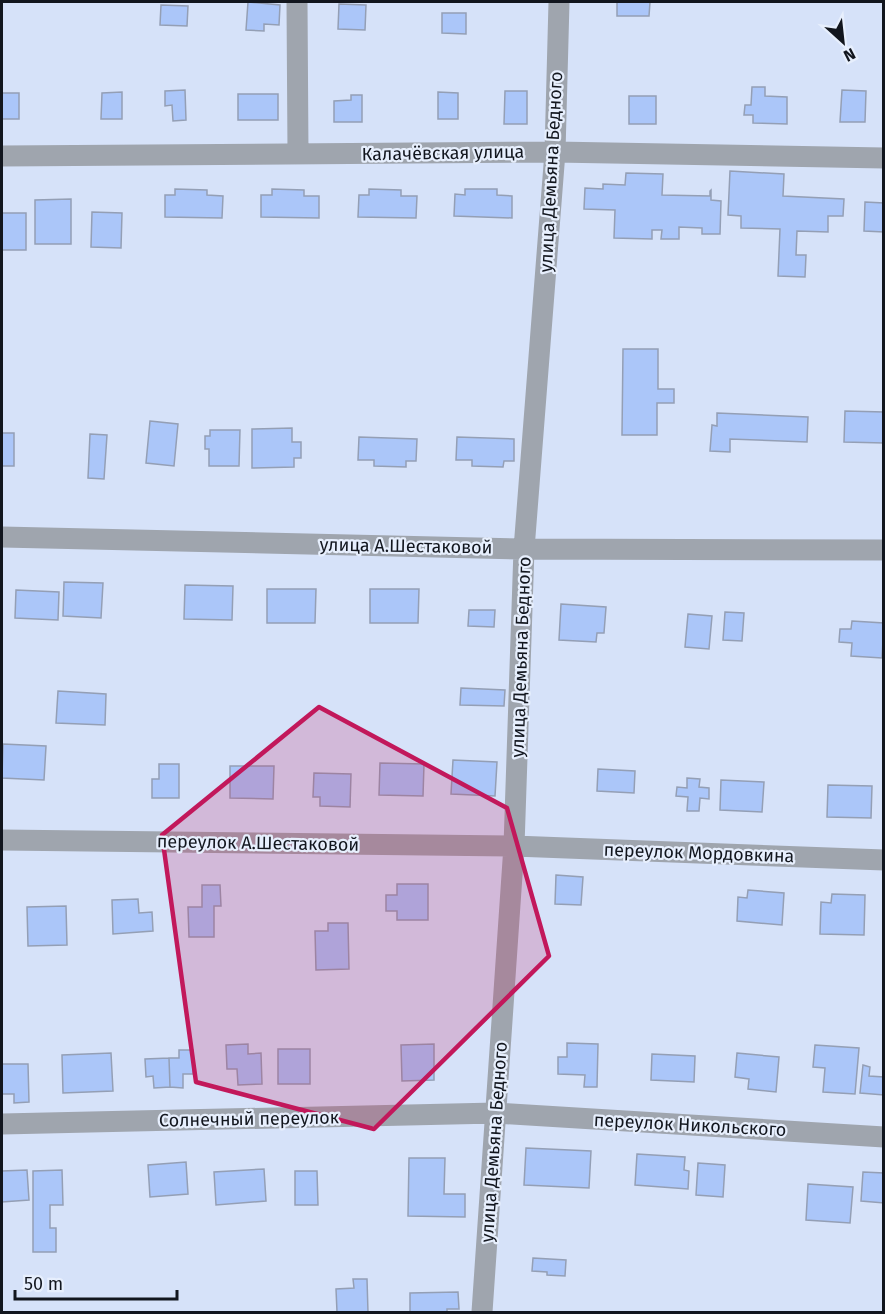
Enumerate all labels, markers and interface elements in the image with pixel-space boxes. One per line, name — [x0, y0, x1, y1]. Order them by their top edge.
north arrow — [813, 12, 873, 72]
text: N — [841, 44, 859, 66]
street label: улица Демьяна Бедного — [535, 71, 567, 273]
street label: Калачёвская улица — [362, 141, 524, 165]
street label: улица А.Шестаковой — [319, 533, 493, 559]
street label: улица Демьяна Бедного — [506, 556, 536, 758]
street label: переулок А.Шестаковой — [157, 830, 359, 856]
street label: переулок Мордовкина — [603, 839, 795, 867]
street label: улица Демьяна Бедного — [476, 1041, 512, 1243]
street label: Солнечный переулок — [159, 1106, 340, 1132]
street label: переулок Никольского — [593, 1109, 787, 1141]
scale bar — [15, 1263, 177, 1301]
text: 50 m — [24, 1273, 63, 1295]

